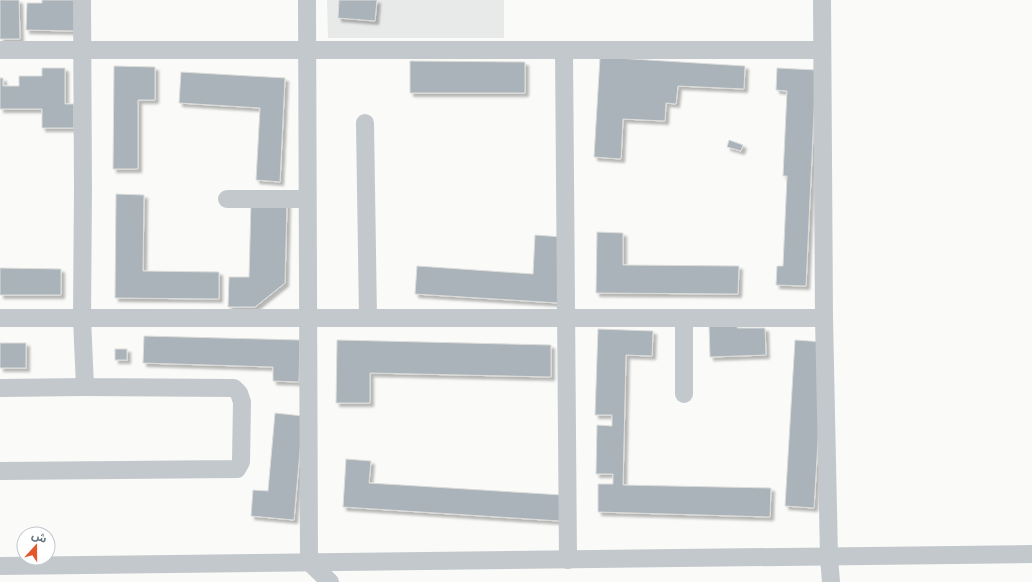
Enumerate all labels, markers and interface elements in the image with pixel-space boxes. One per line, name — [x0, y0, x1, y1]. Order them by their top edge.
north arrow — [16, 526, 56, 566]
text: ش — [30, 528, 49, 546]

